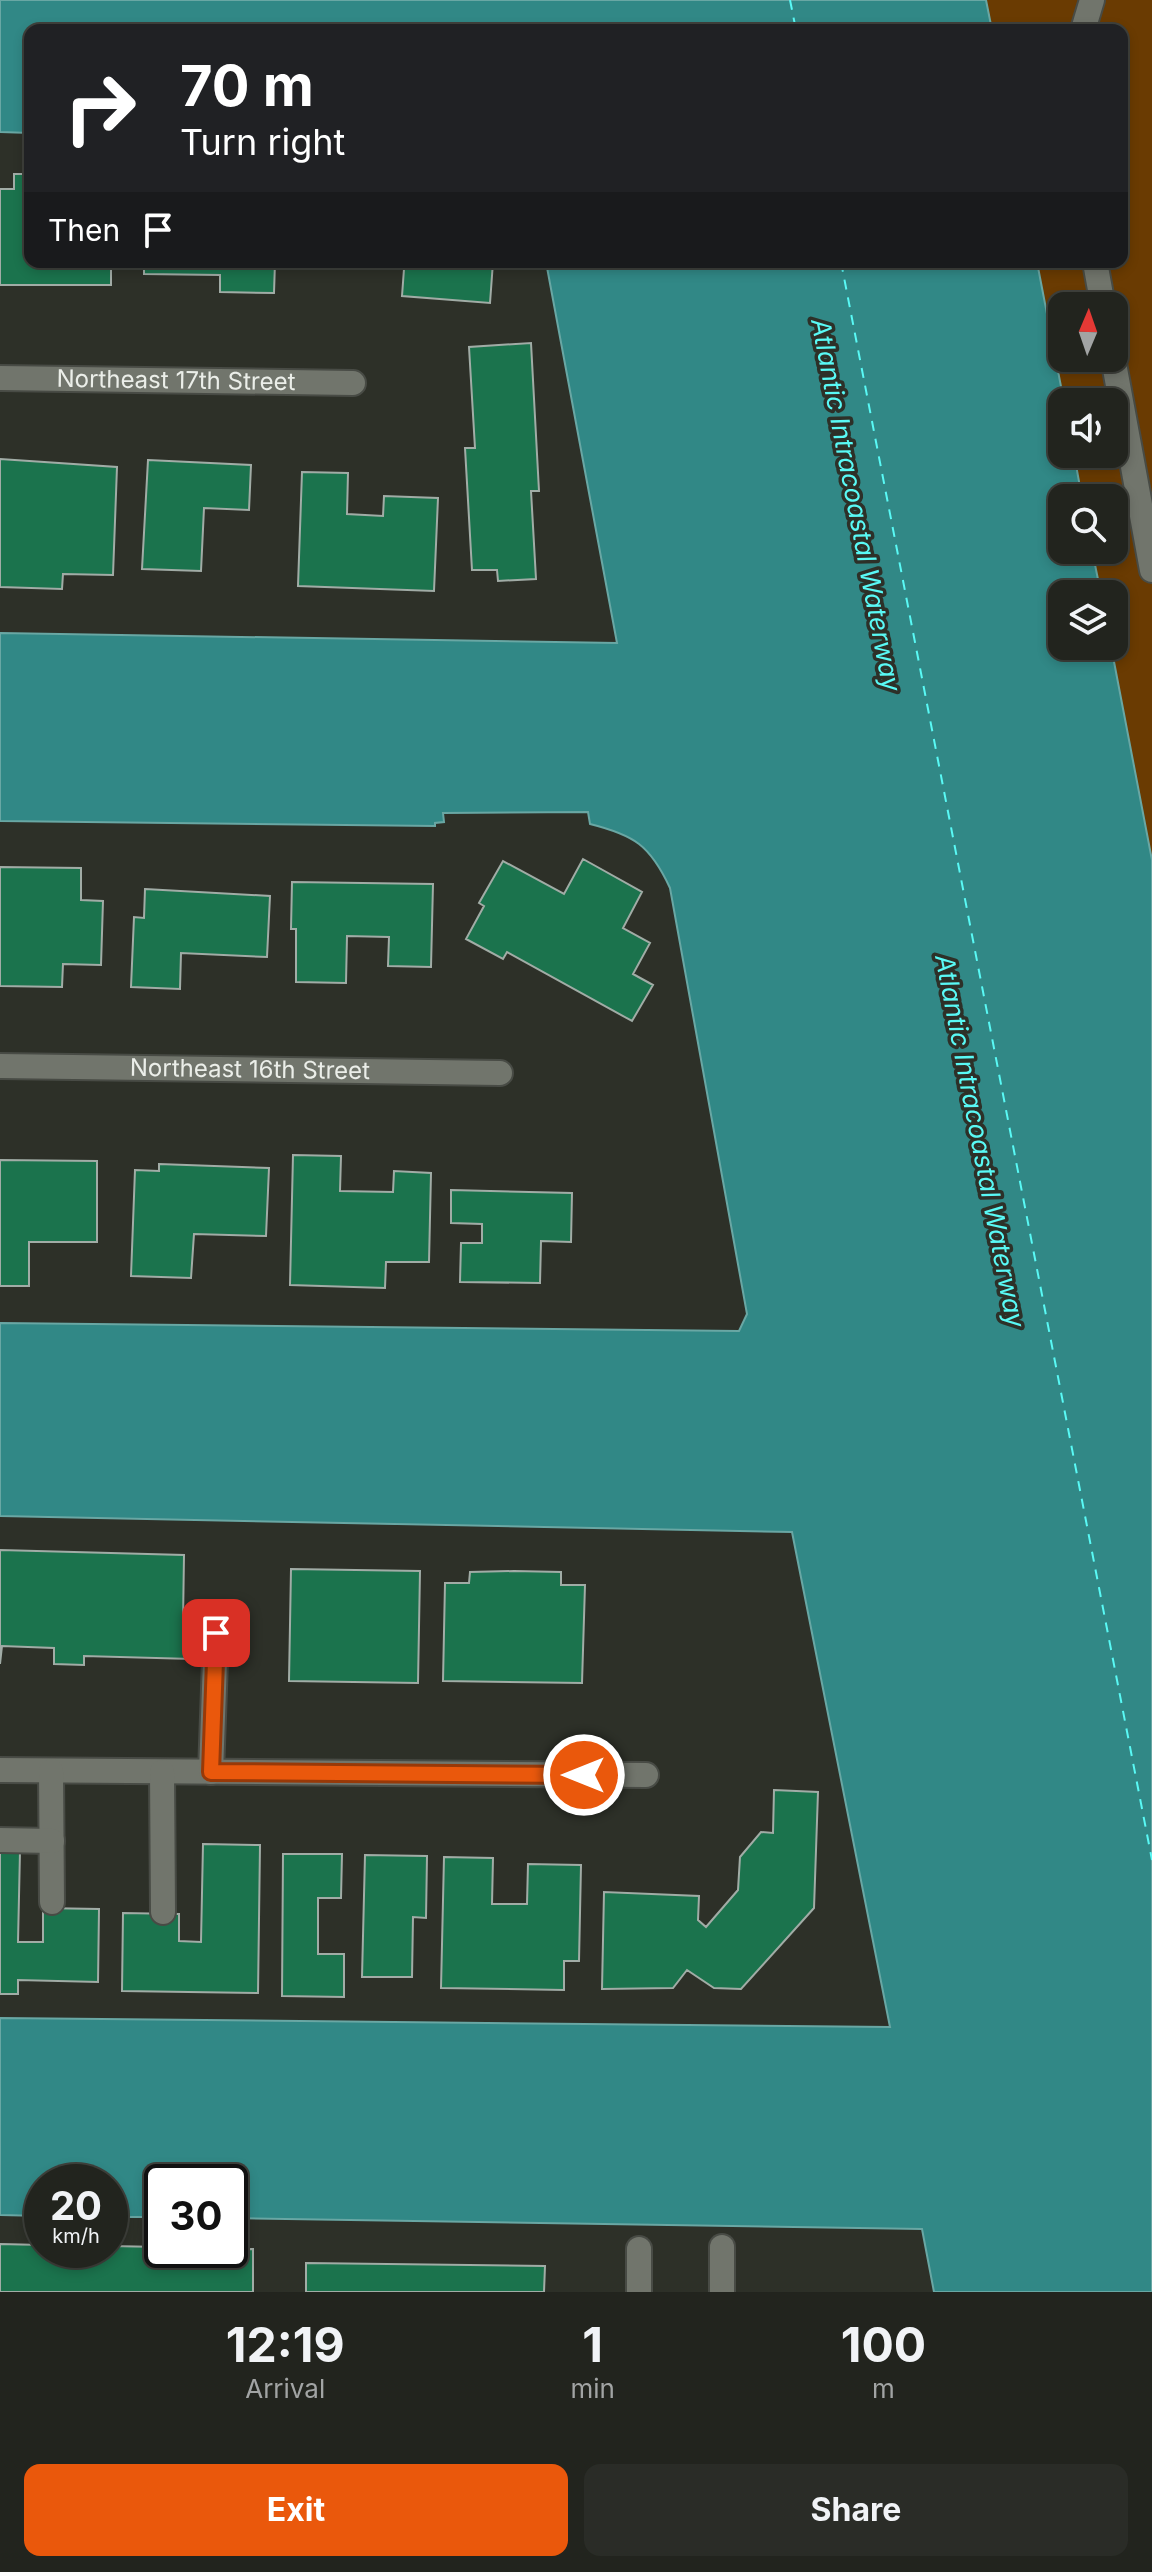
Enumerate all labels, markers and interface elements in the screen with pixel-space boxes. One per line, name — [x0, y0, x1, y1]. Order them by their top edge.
text: 70 m — [180, 52, 314, 120]
icon: right — [48, 56, 152, 160]
text: Turn right — [180, 120, 345, 164]
icon: arrive — [136, 208, 180, 252]
text: Then — [48, 212, 120, 248]
north arrow — [1048, 292, 1128, 372]
map controls — [1048, 292, 1128, 660]
water label: Atlantic Intracoastal Waterway — [805, 315, 908, 695]
street label: Northeast 17th Street — [56, 364, 296, 396]
button: sound — [1048, 388, 1128, 468]
button: search — [1048, 484, 1128, 564]
button: layers — [1048, 580, 1128, 660]
water label: Atlantic Intracoastal Waterway — [929, 951, 1032, 1331]
street label: Northeast 16th Street — [130, 1053, 370, 1085]
pin — [182, 1599, 250, 1667]
icon: arrive — [194, 1611, 238, 1655]
position arrow — [542, 1733, 626, 1817]
speed limit sign: 30 — [144, 2164, 248, 2268]
text: 20 — [50, 2181, 102, 2230]
text: km/h — [52, 2224, 100, 2248]
text: 12:19 — [226, 2315, 345, 2374]
text: 1 — [582, 2315, 603, 2374]
text: 100 — [841, 2315, 926, 2374]
text: Arrival — [245, 2373, 325, 2404]
text: min — [570, 2373, 615, 2404]
text: m — [872, 2373, 895, 2404]
button: Exit — [24, 2464, 568, 2556]
button: Share — [584, 2464, 1128, 2556]

